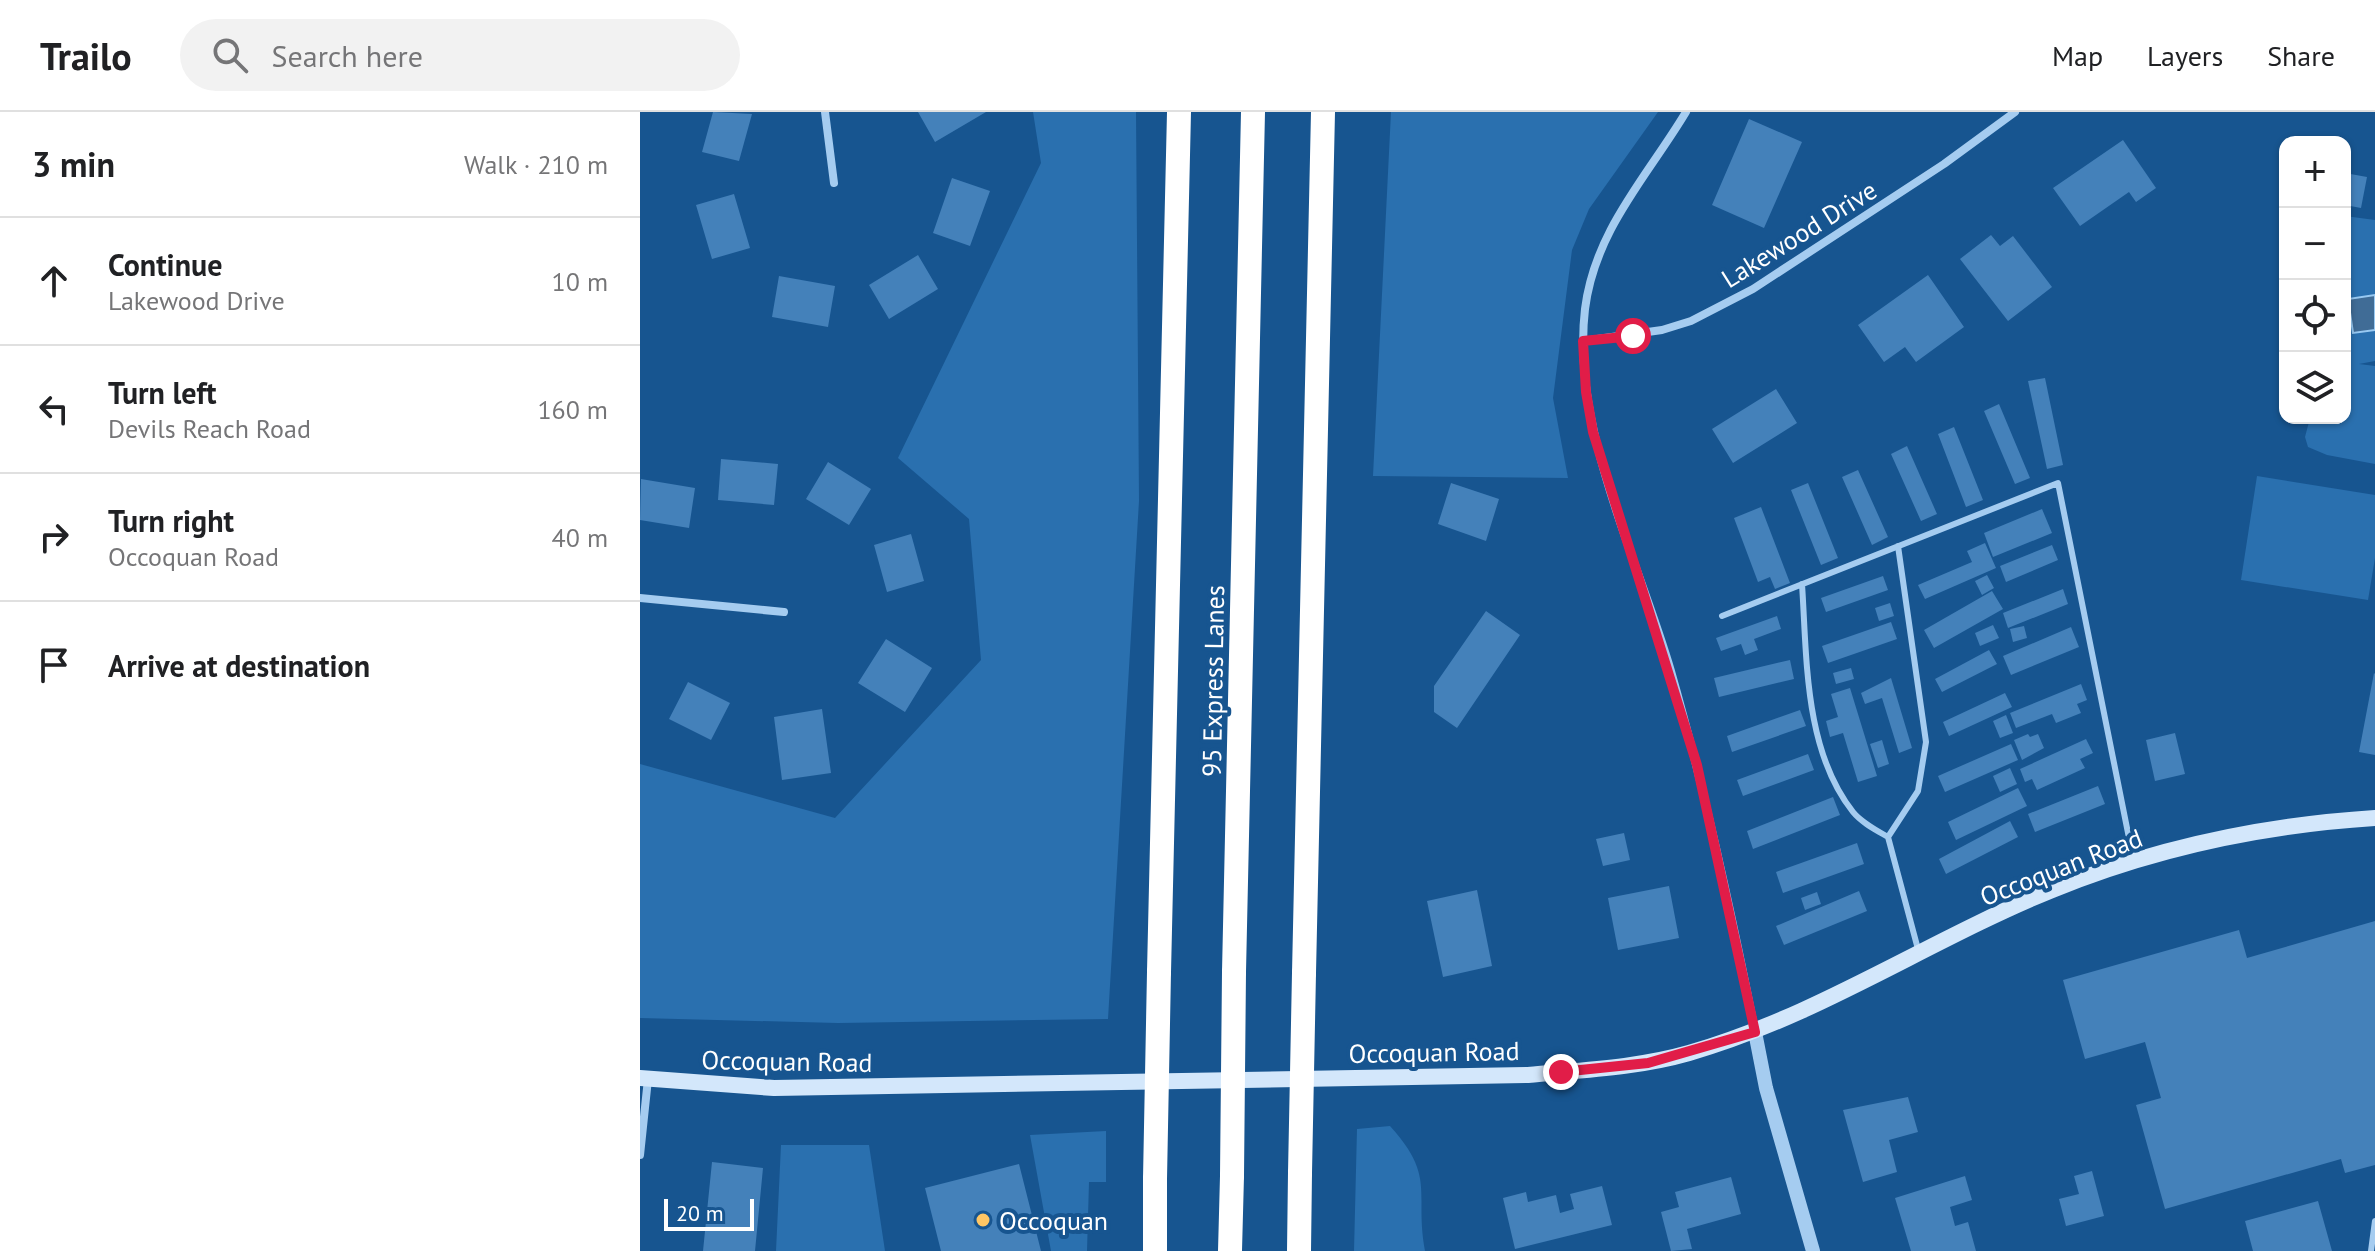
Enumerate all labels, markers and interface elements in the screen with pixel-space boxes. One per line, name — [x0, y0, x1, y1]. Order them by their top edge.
search box — [180, 19, 740, 91]
text: Trailo — [40, 31, 132, 80]
icon: search — [208, 33, 252, 77]
text: Search here — [272, 36, 423, 75]
text: Map — [2052, 37, 2103, 74]
text: Layers — [2147, 37, 2223, 74]
text: Share — [2267, 37, 2335, 74]
map controls — [2279, 136, 2351, 424]
button: + — [2279, 136, 2351, 208]
text: 3 min — [32, 142, 115, 186]
text: Walk · 210 m — [464, 148, 608, 181]
street label: Lakewood Drive — [1715, 173, 1883, 295]
button: − — [2279, 208, 2351, 280]
text: Continue — [108, 245, 222, 284]
icon: ahead — [32, 259, 76, 303]
text: 10 m — [552, 265, 608, 298]
button: locate — [2279, 280, 2351, 352]
text: Lakewood Drive — [108, 284, 285, 317]
route start — [1615, 318, 1651, 354]
button: layers — [2279, 352, 2351, 424]
text: Turn left — [108, 373, 216, 412]
icon: left — [32, 387, 76, 431]
text: 160 m — [537, 393, 608, 426]
text: Devils Reach Road — [108, 412, 311, 445]
text: Turn right — [108, 501, 234, 540]
icon: right — [32, 515, 76, 559]
text: 40 m — [552, 521, 608, 554]
text: Occoquan Road — [108, 540, 279, 573]
street label: 95 Express Lanes — [1195, 585, 1231, 777]
icon: arrive — [32, 643, 76, 687]
text: Arrive at destination — [108, 646, 370, 685]
street label: Occoquan Road — [1975, 821, 2147, 913]
street label: Occoquan Road — [1348, 1034, 1520, 1070]
street label: Occoquan Road — [701, 1043, 873, 1079]
route end — [1543, 1054, 1579, 1090]
scale bar — [664, 1195, 754, 1231]
text: 20 m — [676, 1199, 724, 1227]
place label: Occoquan — [999, 1204, 1108, 1237]
marker: Occoquan — [974, 1211, 992, 1229]

